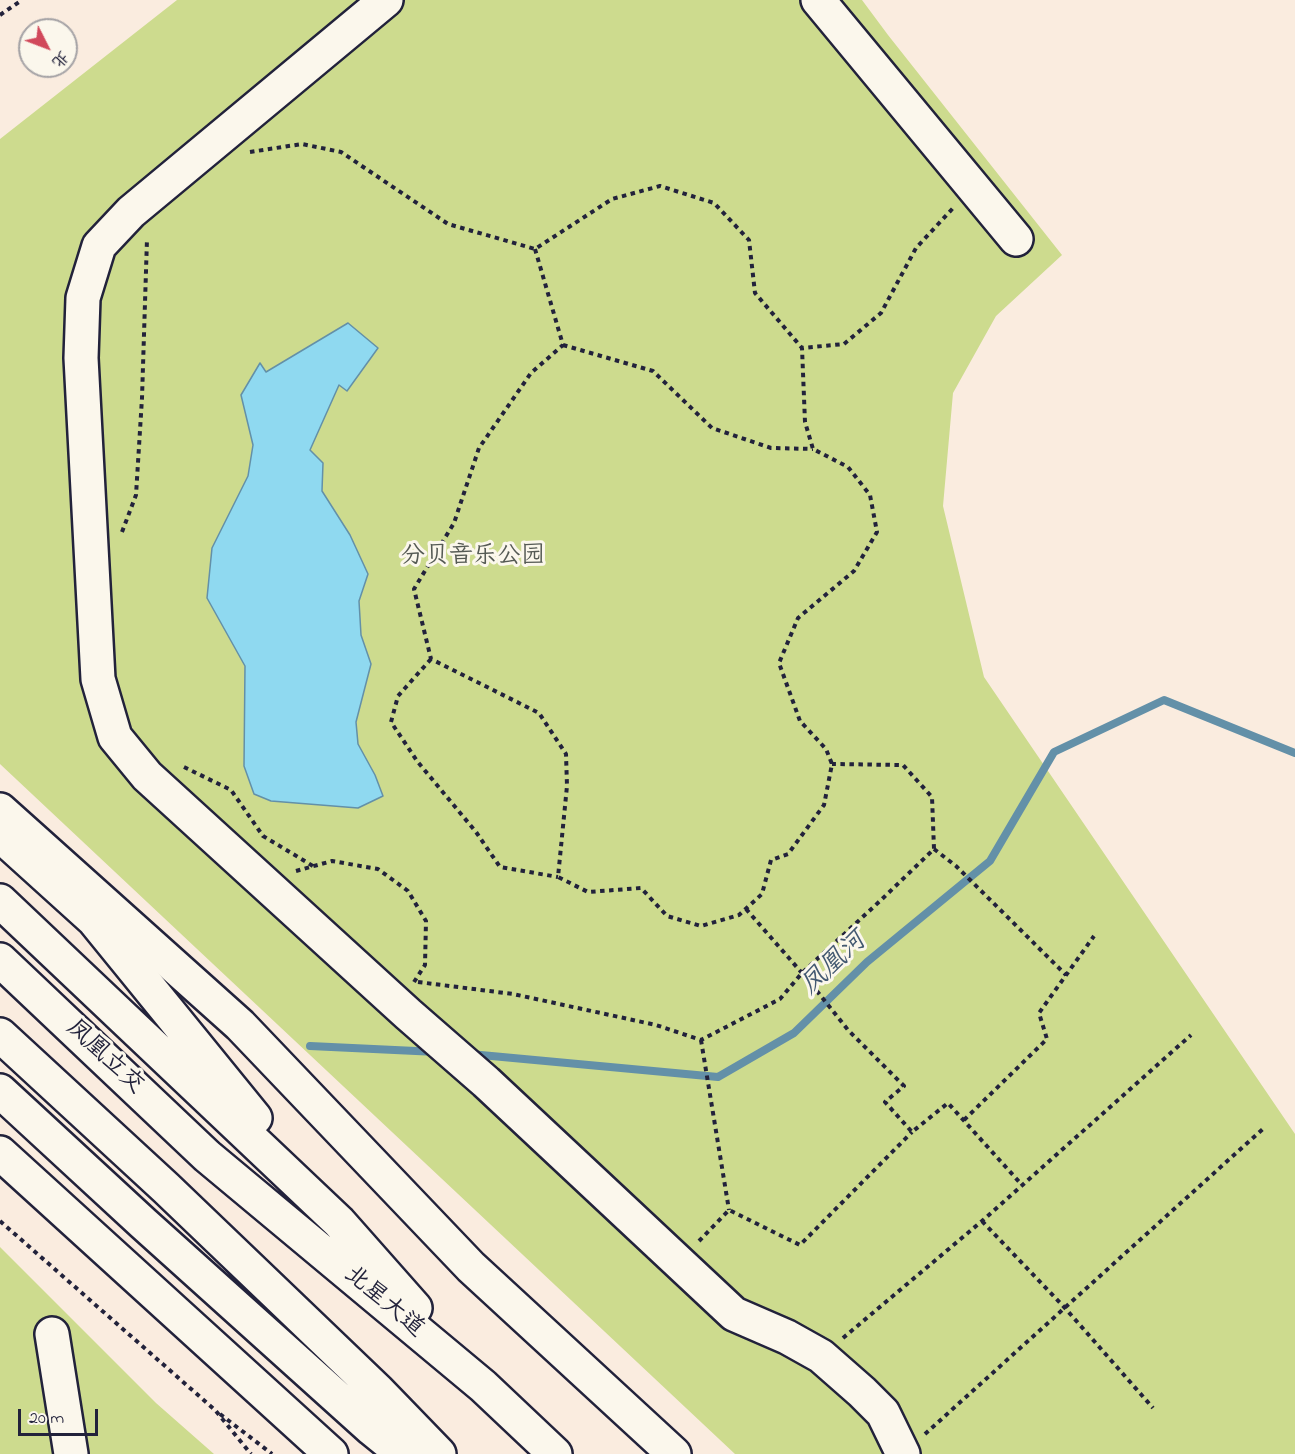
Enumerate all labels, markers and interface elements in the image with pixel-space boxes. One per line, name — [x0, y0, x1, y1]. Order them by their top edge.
north arrow — [18, 18, 78, 78]
text: 北 — [46, 45, 74, 73]
park label: 分贝音乐公园 — [401, 544, 545, 572]
water label: 凤凰河 — [796, 927, 874, 1003]
street label: 凤凰立交 — [59, 1015, 149, 1101]
street label: 北星大道 — [337, 1261, 429, 1345]
scale bar — [21, 1397, 100, 1435]
text: 20 m — [29, 1406, 64, 1432]

